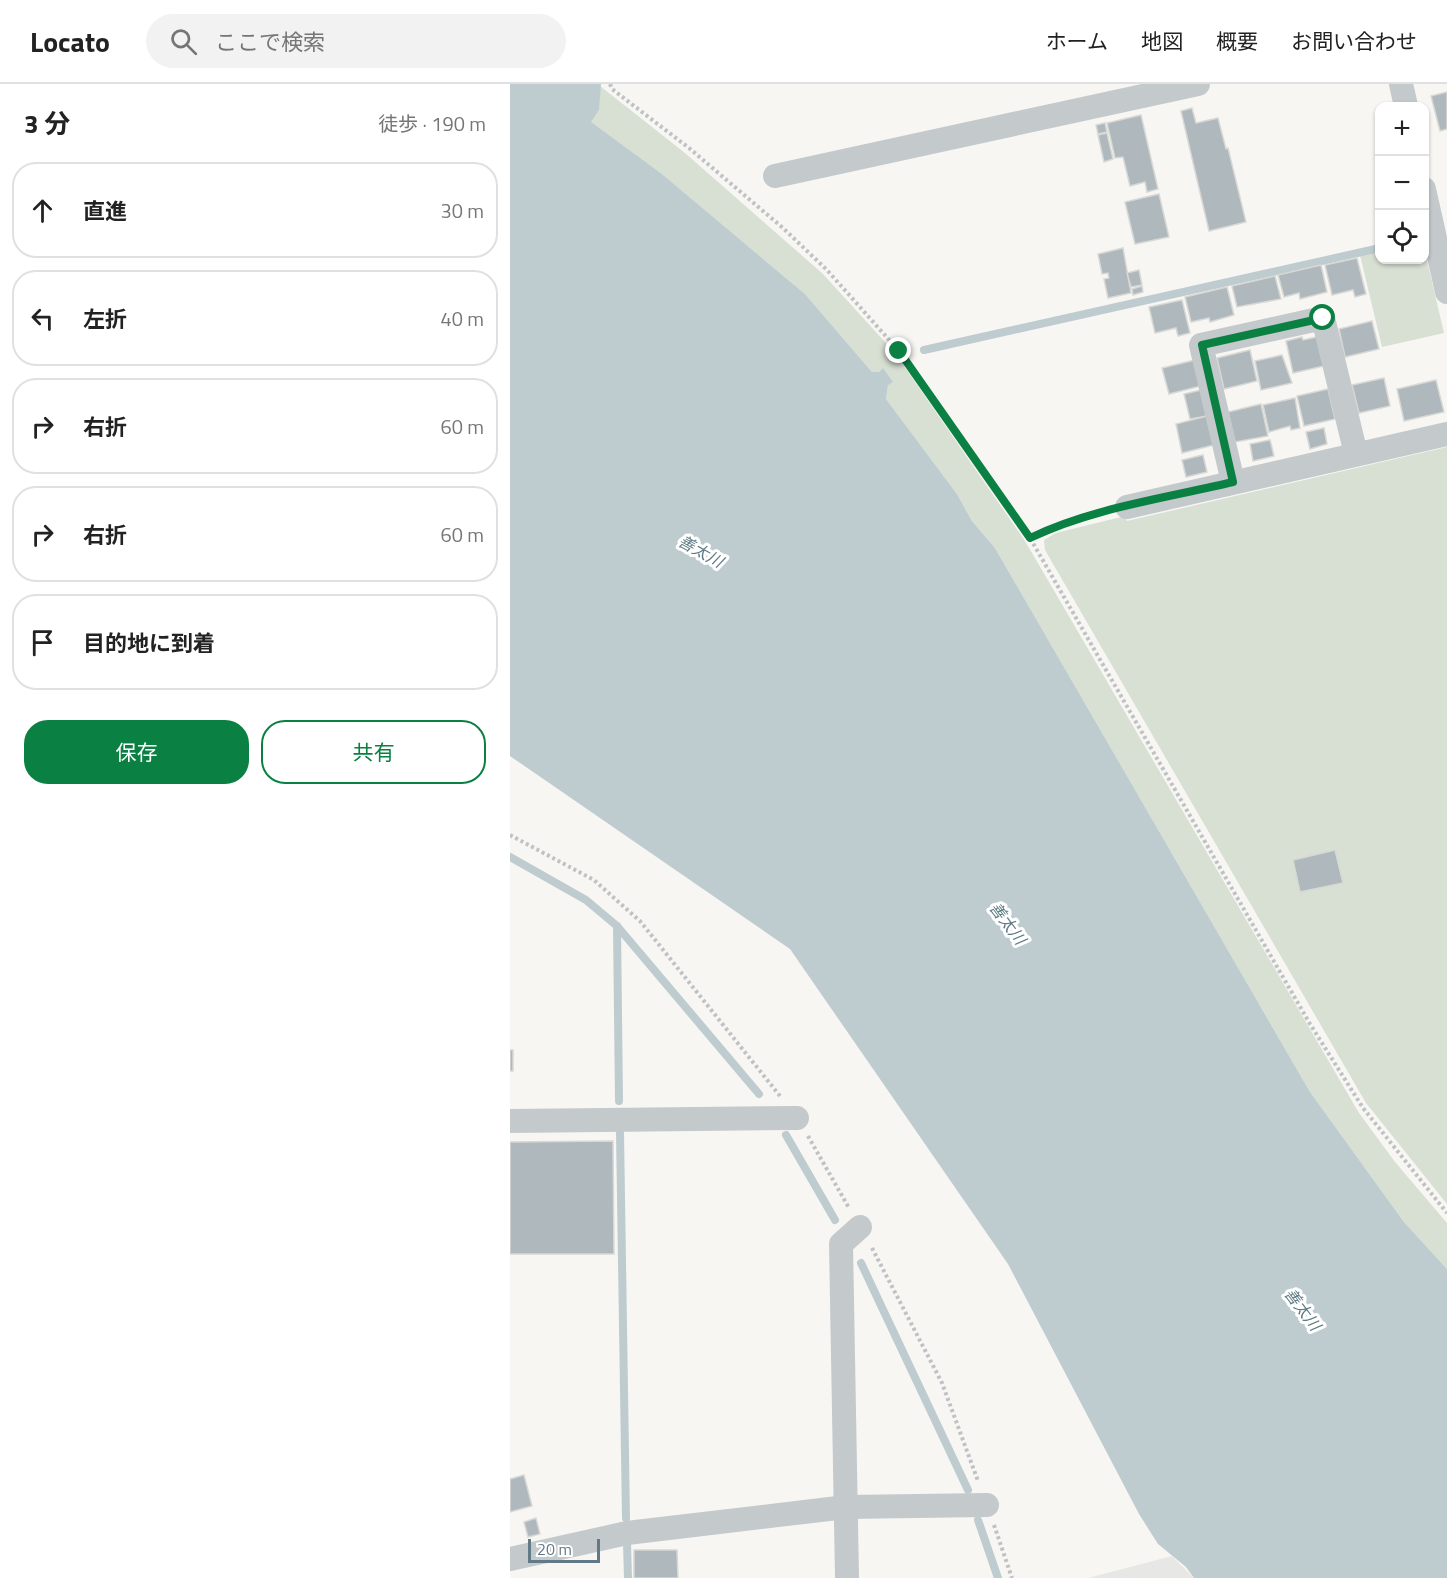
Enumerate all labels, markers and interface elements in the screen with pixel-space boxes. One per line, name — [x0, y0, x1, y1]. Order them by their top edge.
search box — [146, 14, 566, 68]
text: Locato — [30, 20, 110, 63]
icon: search — [167, 25, 200, 58]
text: ここで検索 — [215, 25, 325, 59]
text: ホーム — [1046, 25, 1108, 57]
text: 地図 — [1141, 25, 1183, 57]
text: 概要 — [1216, 25, 1258, 57]
text: お問い合わせ — [1291, 25, 1417, 57]
map controls — [1375, 102, 1429, 264]
button: + — [1375, 102, 1429, 156]
text: 3 分 — [24, 104, 70, 143]
text: 徒歩 · 190 m — [378, 108, 486, 139]
button: − — [1375, 156, 1429, 210]
icon: ahead — [26, 194, 59, 227]
text: 直進 — [83, 194, 127, 228]
text: 30 m — [440, 195, 484, 226]
button: locate — [1375, 210, 1429, 264]
icon: left — [26, 302, 59, 335]
text: 左折 — [83, 302, 127, 336]
text: 40 m — [440, 303, 484, 334]
route start — [1309, 304, 1335, 330]
route end — [885, 337, 911, 363]
icon: right — [26, 410, 59, 443]
text: 右折 — [83, 410, 127, 444]
text: 60 m — [440, 411, 484, 442]
icon: right — [26, 518, 59, 551]
text: 右折 — [83, 518, 127, 552]
text: 60 m — [440, 519, 484, 550]
water label: 善太川 — [674, 529, 730, 574]
icon: arrive — [26, 626, 59, 659]
text: 目的地に到着 — [83, 626, 215, 660]
button: 保存 — [24, 720, 249, 784]
button: 共有 — [261, 720, 486, 784]
water label: 善太川 — [984, 897, 1033, 951]
water label: 善太川 — [1279, 1283, 1328, 1337]
scale bar — [528, 1536, 600, 1564]
text: 20 m — [537, 1537, 572, 1561]

